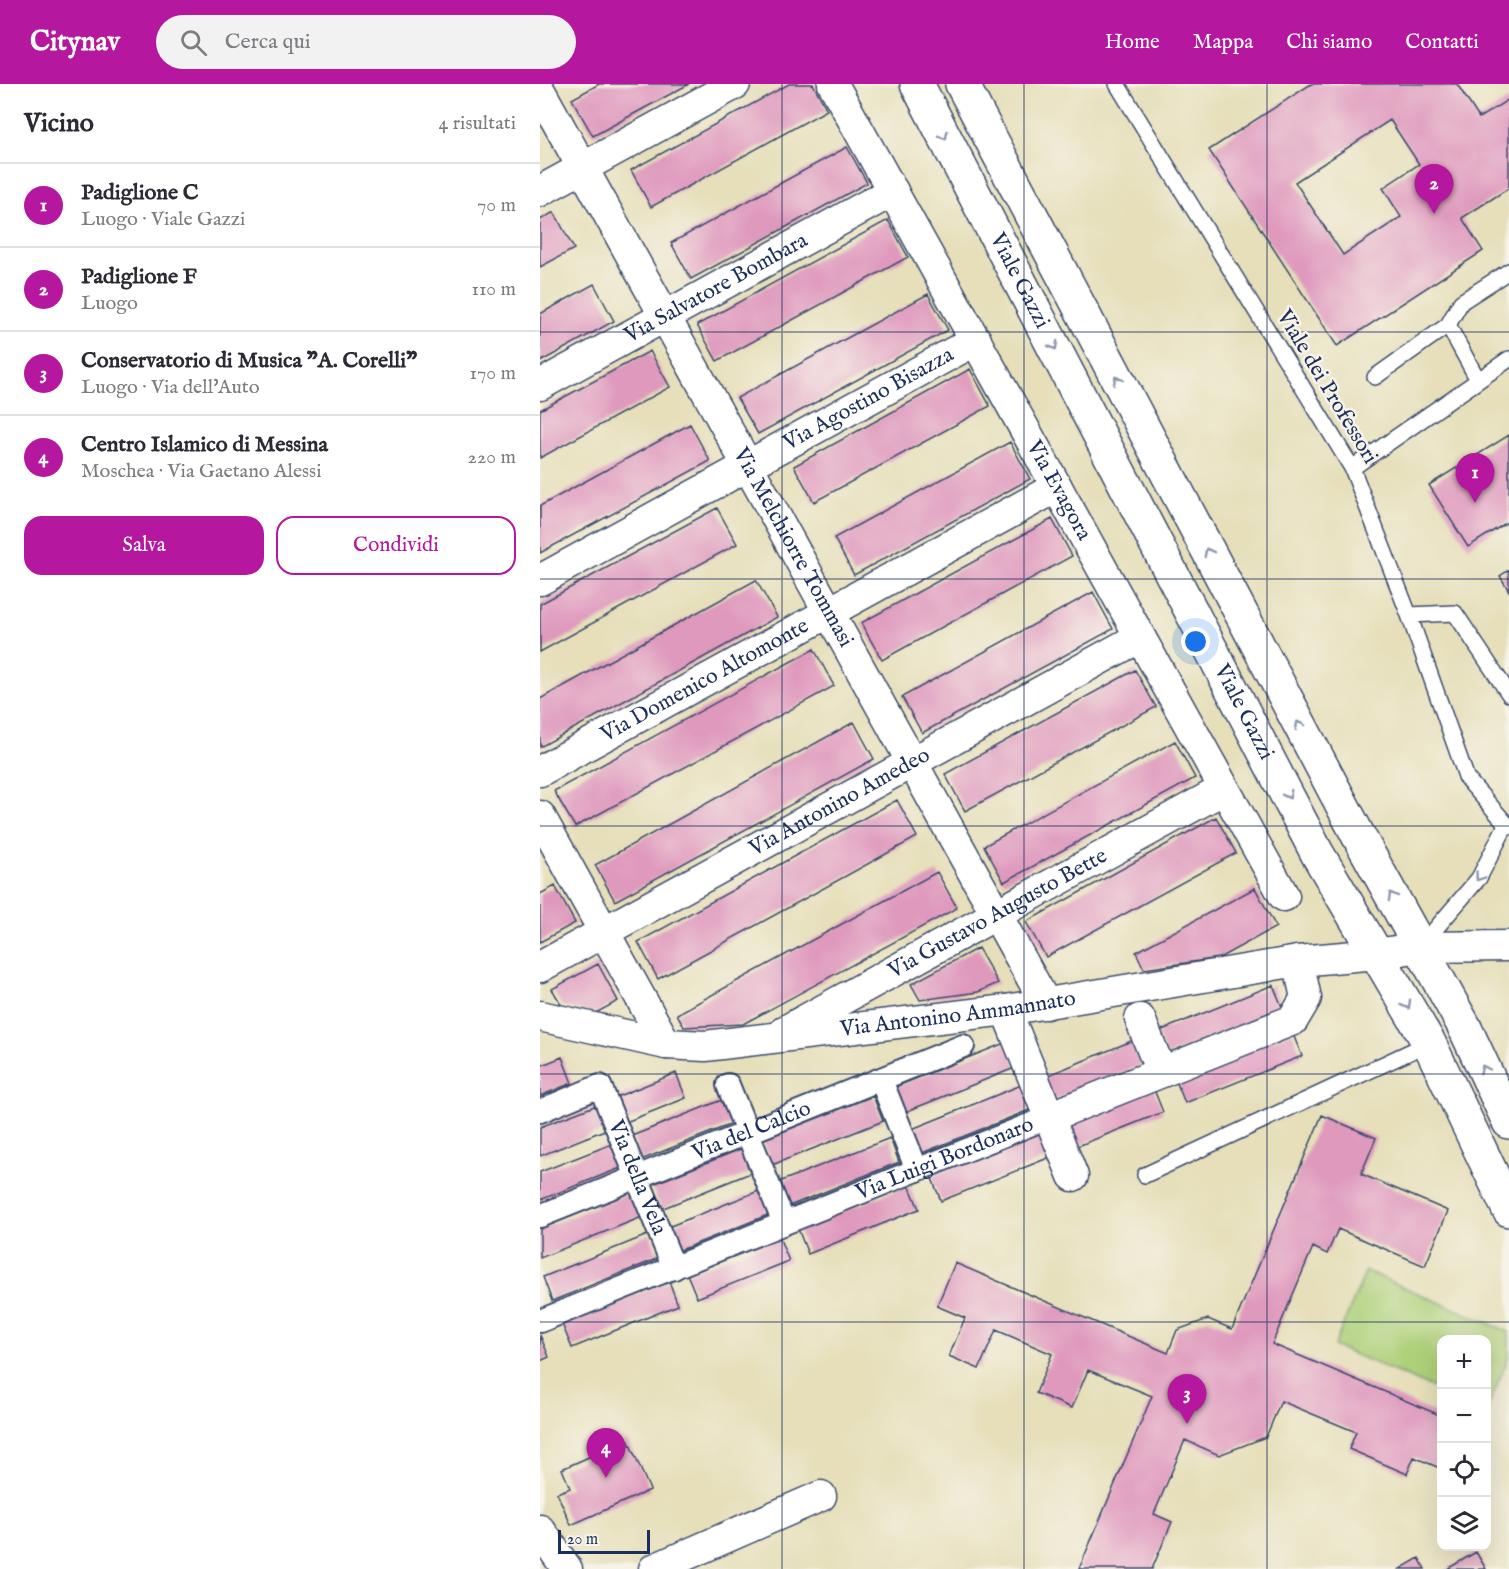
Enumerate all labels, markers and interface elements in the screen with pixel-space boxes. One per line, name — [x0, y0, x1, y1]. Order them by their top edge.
search box — [156, 15, 576, 69]
text: Citynav — [30, 25, 120, 60]
icon: search — [177, 26, 210, 59]
text: Cerca qui — [225, 28, 311, 56]
text: Home — [1105, 29, 1160, 56]
text: Mappa — [1193, 29, 1253, 56]
text: Chi siamo — [1286, 29, 1372, 56]
text: Contatti — [1405, 29, 1479, 56]
text: Vicino — [24, 107, 94, 140]
text: 4 risultati — [439, 111, 516, 136]
one-way arrow — [937, 130, 948, 140]
pin: 2 — [1414, 164, 1454, 214]
text: Padiglione C — [81, 179, 199, 207]
text: 1 — [40, 193, 47, 218]
text: 70 m — [477, 193, 516, 218]
text: Luogo · Viale Gazzi — [81, 207, 245, 232]
street label: Via Salvatore Bombara — [619, 226, 813, 350]
street label: Viale Gazzi — [983, 228, 1056, 334]
text: Padiglione F — [81, 263, 197, 291]
text: 2 — [39, 277, 48, 302]
text: 110 m — [472, 277, 516, 302]
text: Luogo — [81, 291, 138, 316]
street label: Viale dei Professori — [1269, 304, 1384, 469]
one-way arrow — [1047, 340, 1058, 350]
street label: Via Agostino Bisazza — [777, 341, 959, 458]
text: Conservatorio di Musica "A. Corelli" — [81, 347, 417, 375]
text: 3 — [40, 361, 47, 386]
text: 170 m — [470, 361, 516, 386]
text: Luogo · Via dell'Auto — [81, 375, 259, 400]
one-way arrow — [1113, 375, 1125, 386]
text: Centro Islamico di Messina — [81, 431, 328, 459]
street label: Via Evagora — [1019, 435, 1098, 546]
street label: Via Melchiorre Tommasi — [726, 442, 860, 652]
text: 4 — [39, 445, 48, 470]
text: 220 m — [468, 445, 516, 470]
pin: 1 — [1456, 454, 1494, 503]
text: Moschea · Via Gaetano Alessi — [81, 459, 322, 484]
button: Salva — [24, 516, 264, 575]
button: Condividi — [276, 516, 516, 575]
one-way arrow — [1204, 548, 1215, 559]
street label: Via Domenico Altomonte — [595, 612, 814, 749]
your location — [1181, 627, 1210, 656]
street label: Viale Gazzi — [1207, 659, 1280, 765]
one-way arrow — [1295, 720, 1307, 731]
street label: Via Antonino Amedeo — [744, 741, 935, 864]
one-way arrow — [1280, 789, 1292, 800]
street label: Via Gustavo Augusto Bette — [883, 842, 1112, 986]
one-way arrow — [1475, 870, 1486, 881]
one-way arrow — [1388, 892, 1399, 902]
street label: Via Antonino Ammannato — [838, 985, 1078, 1044]
one-way arrow — [1399, 999, 1411, 1009]
one-way arrow — [1480, 1065, 1492, 1076]
street label: Via del Calcio — [687, 1095, 815, 1168]
street label: Via Luigi Bordonaro — [851, 1111, 1038, 1207]
street label: Via della Vela — [601, 1115, 673, 1240]
map controls — [1437, 1335, 1491, 1551]
button: + — [1437, 1335, 1491, 1389]
pin: 3 — [1168, 1374, 1206, 1424]
button: − — [1437, 1389, 1491, 1443]
pin: 4 — [586, 1428, 626, 1478]
button: locate — [1437, 1443, 1491, 1497]
button: layers — [1437, 1497, 1491, 1551]
scale bar — [558, 1527, 650, 1554]
text: 20 m — [567, 1530, 598, 1550]

